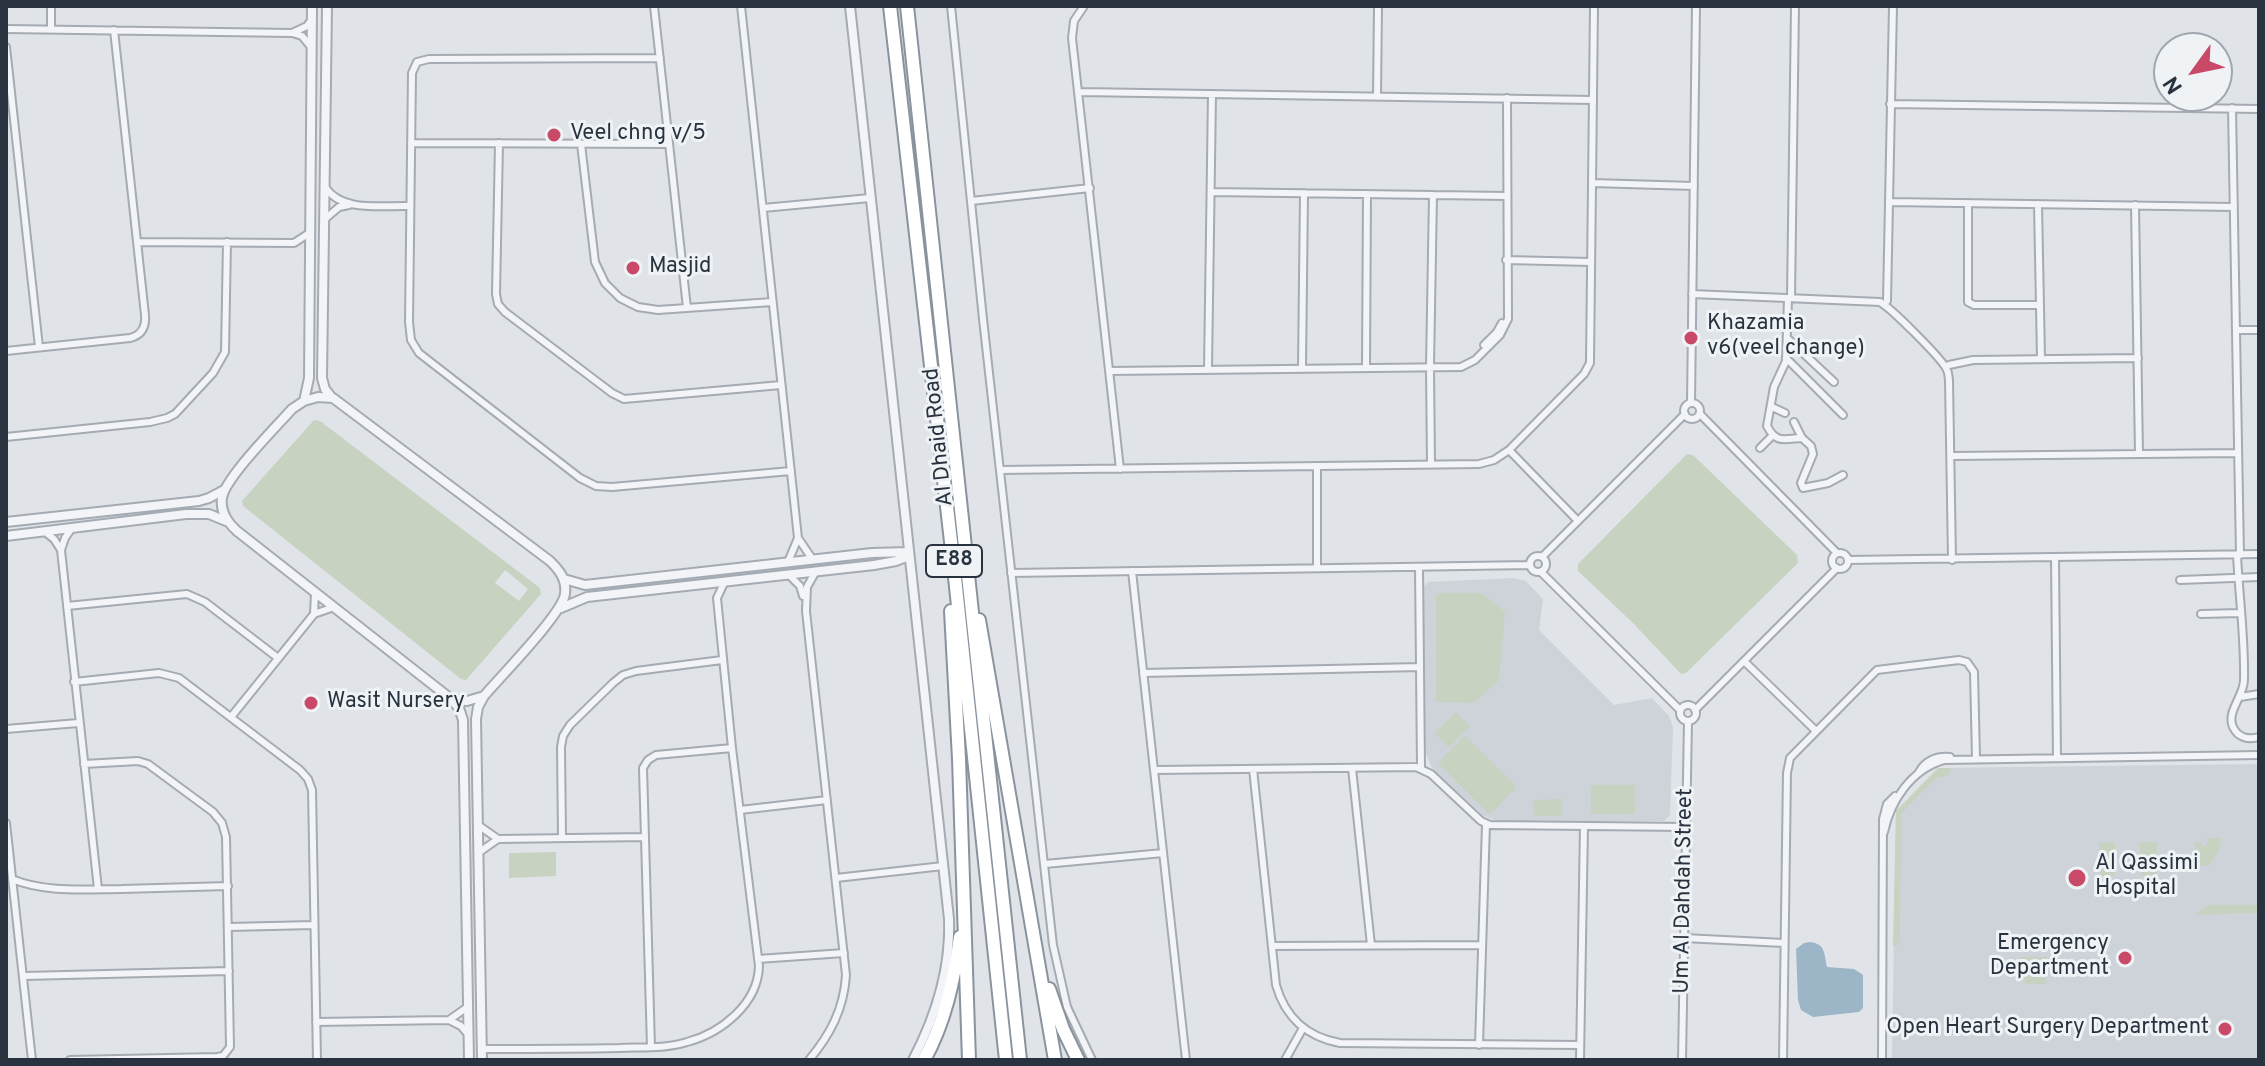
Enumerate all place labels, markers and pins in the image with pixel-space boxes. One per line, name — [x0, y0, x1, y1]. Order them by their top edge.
place label: Veel chng v/5 — [570, 122, 706, 148]
marker: Veel chng v/5 — [545, 126, 563, 144]
place label: Masjid — [649, 255, 711, 281]
marker: Masjid — [624, 259, 642, 277]
place label: Khazamia v6(veel change) — [1707, 312, 1865, 364]
marker: Khazamia v6(veel change) — [1682, 329, 1700, 347]
place label: Wasit Nursery — [327, 690, 465, 716]
marker: Wasit Nursery — [302, 694, 320, 712]
place label: Al Qassimi Hospital — [2095, 852, 2199, 904]
marker: Al Qassimi Hospital — [2066, 867, 2088, 889]
place label: Emergency Department — [1990, 932, 2109, 984]
marker: Emergency Department — [2116, 949, 2134, 967]
place label: Open Heart Surgery Department — [1886, 1016, 2209, 1042]
marker: Open Heart Surgery Department — [2216, 1020, 2234, 1038]

